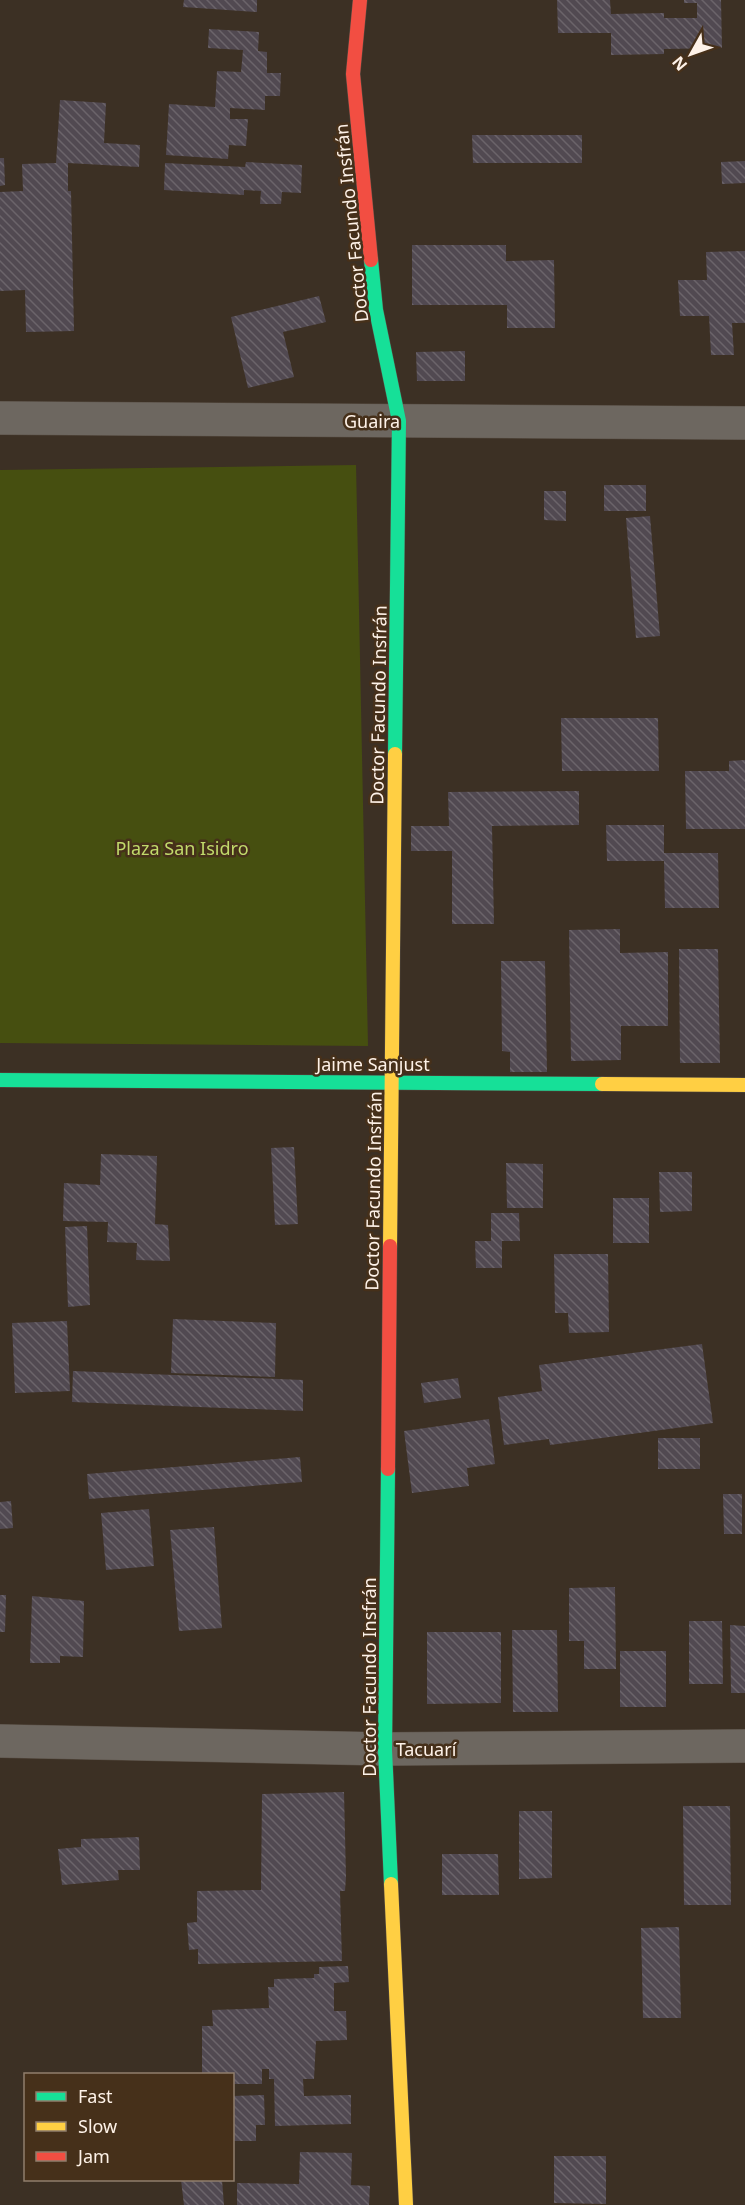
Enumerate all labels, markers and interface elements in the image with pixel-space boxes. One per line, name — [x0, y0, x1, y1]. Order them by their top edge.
north arrow — [661, 24, 721, 84]
text: N — [667, 52, 692, 76]
street label: Doctor Facundo Insfrán — [329, 123, 373, 323]
street label: Guaira — [344, 409, 400, 433]
street label: Doctor Facundo Insfrán — [364, 605, 392, 805]
park label: Plaza San Isidro — [115, 836, 249, 860]
street label: Jaime Sanjust — [314, 1052, 430, 1076]
street label: Doctor Facundo Insfrán — [359, 1091, 387, 1291]
street label: Doctor Facundo Insfrán — [357, 1577, 381, 1777]
street label: Tacuarí — [396, 1737, 457, 1761]
legend — [24, 2073, 234, 2181]
text: Fast — [78, 2084, 113, 2108]
text: Slow — [78, 2114, 117, 2138]
text: Jam — [76, 2144, 110, 2168]

